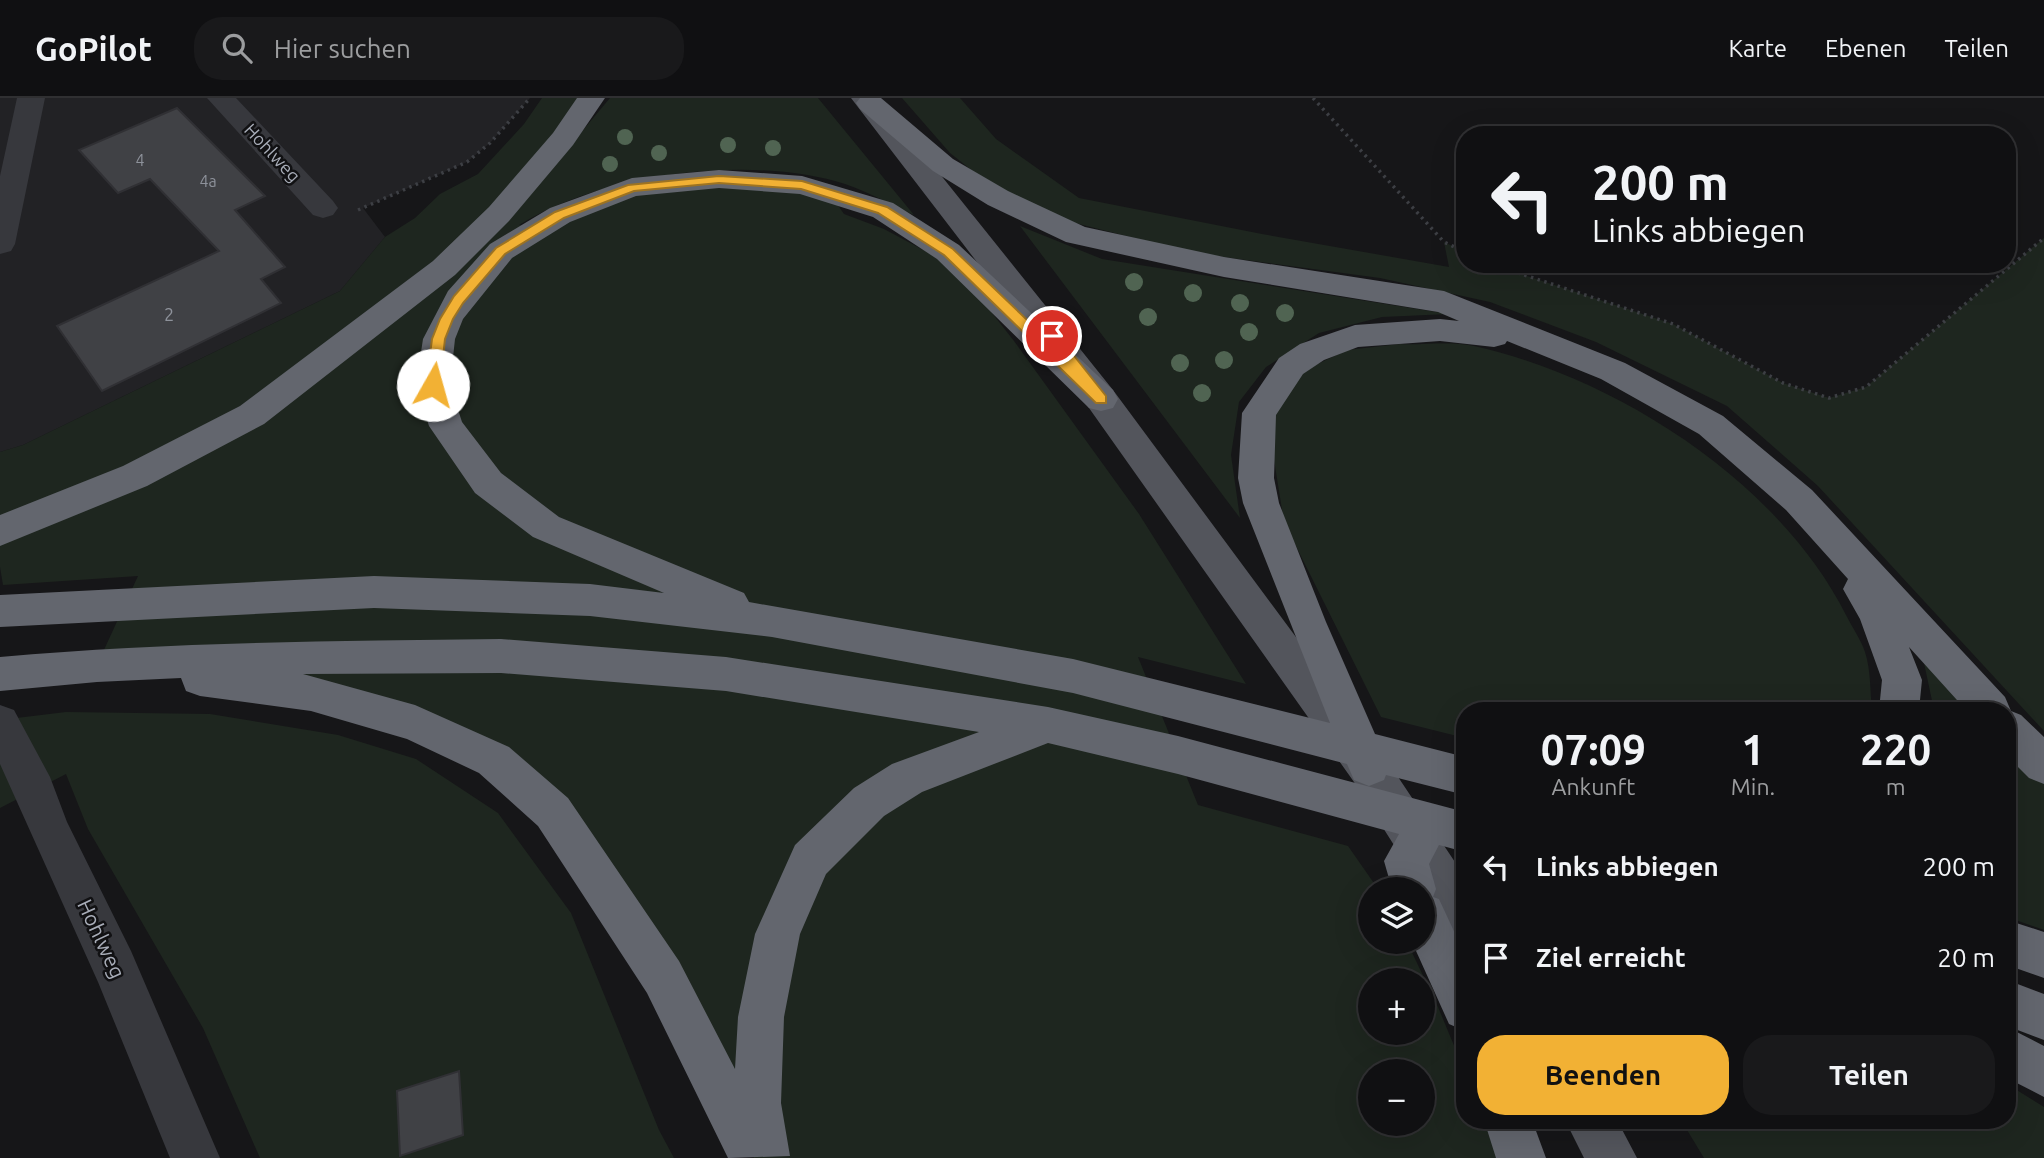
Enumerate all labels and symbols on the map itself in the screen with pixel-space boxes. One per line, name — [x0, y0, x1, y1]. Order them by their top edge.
street label: Hohlweg — [241, 119, 305, 186]
house number: 4 — [135, 151, 145, 169]
house number: 4a — [199, 172, 217, 190]
house number: 2 — [164, 304, 174, 324]
pin — [1022, 306, 1082, 366]
position arrow — [396, 348, 470, 422]
street label: Hohlweg — [73, 895, 131, 982]

